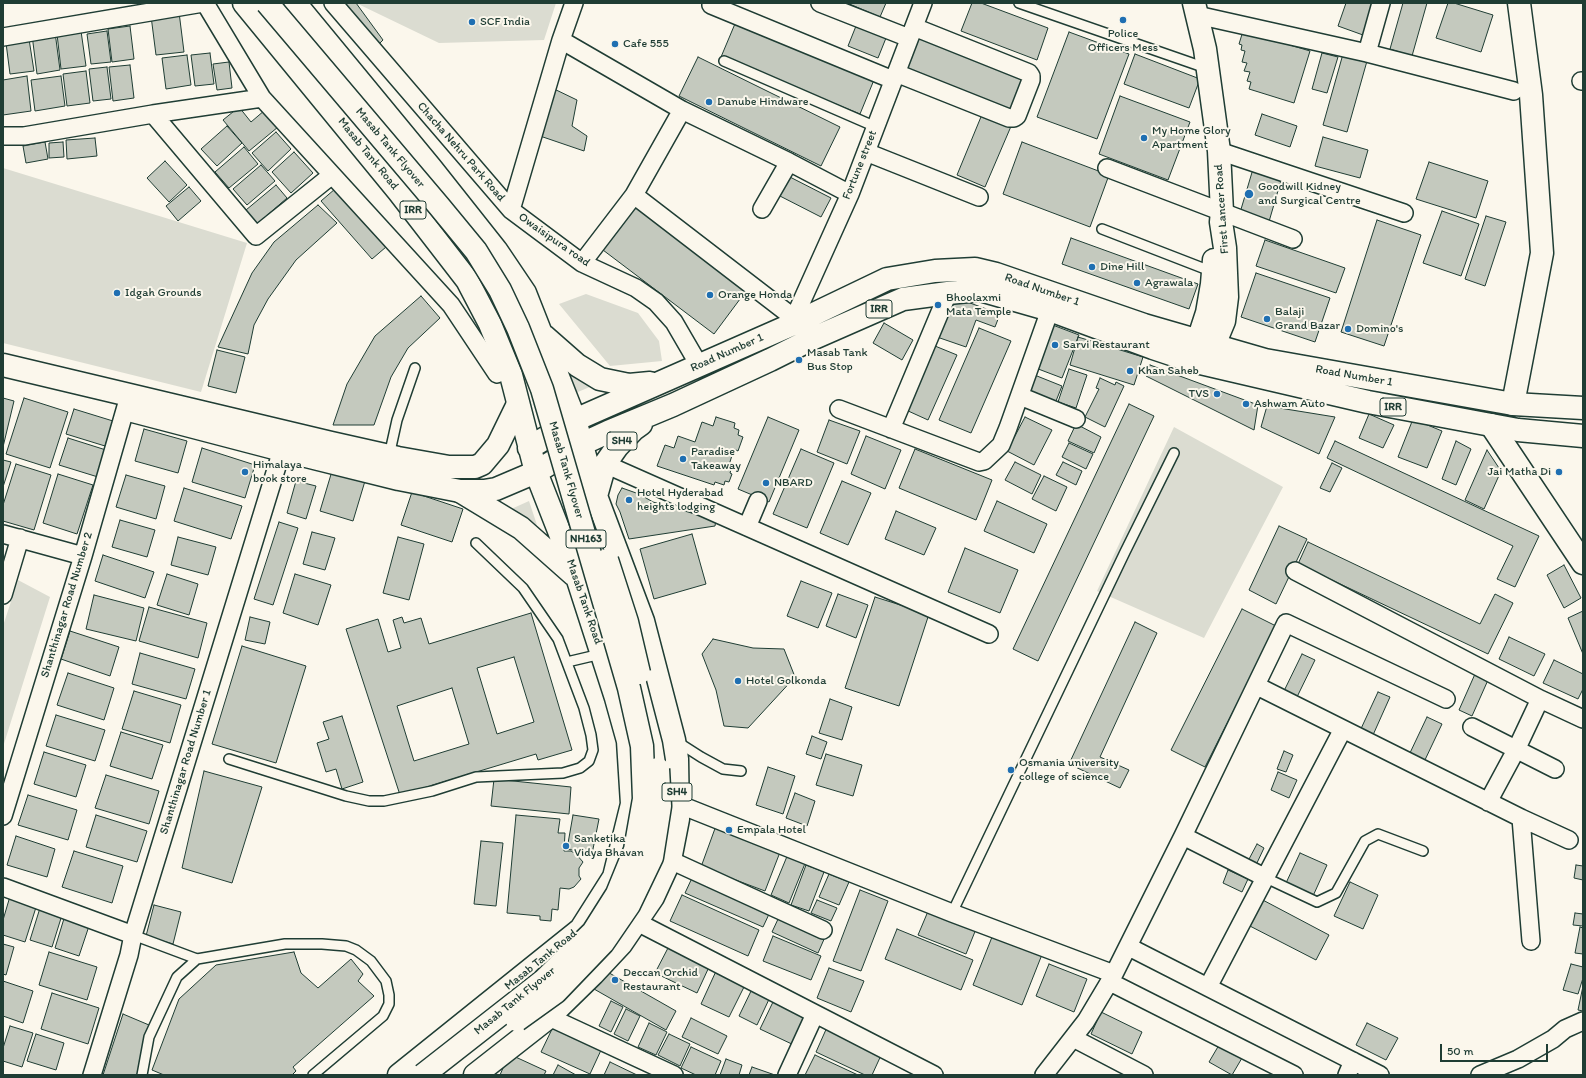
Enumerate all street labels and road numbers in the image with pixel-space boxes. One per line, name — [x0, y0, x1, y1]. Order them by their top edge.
street label: Chacha Nehru Park Road — [414, 99, 508, 205]
street label: Masab Tank Flyover — [352, 105, 428, 191]
street label: Masab Tank Road — [334, 115, 402, 193]
street label: Fortune street — [840, 128, 880, 202]
street label: First Lancer Road — [1212, 164, 1232, 254]
road number: IRR — [400, 201, 426, 219]
street label: Owaisipura road — [515, 210, 593, 270]
street label: Road Number 1 — [1003, 270, 1081, 310]
road number: IRR — [866, 300, 892, 318]
street label: Road Number 1 — [688, 330, 766, 376]
street label: Road Number 1 — [1314, 362, 1394, 390]
road number: IRR — [1380, 398, 1406, 416]
street label: Masab Tank Flyover — [545, 420, 587, 520]
road number: SH4 — [607, 432, 637, 450]
street label: Shanthinagar Road Number 2 — [38, 530, 96, 680]
road number: NH163 — [566, 530, 606, 548]
street label: Masab Tank Road — [563, 558, 605, 646]
street label: Shanthinagar Road Number 1 — [157, 688, 215, 836]
road number: SH4 — [662, 783, 692, 801]
street label: Masab Tank Road — [502, 926, 580, 994]
street label: Masab Tank Flyover — [471, 964, 559, 1038]

